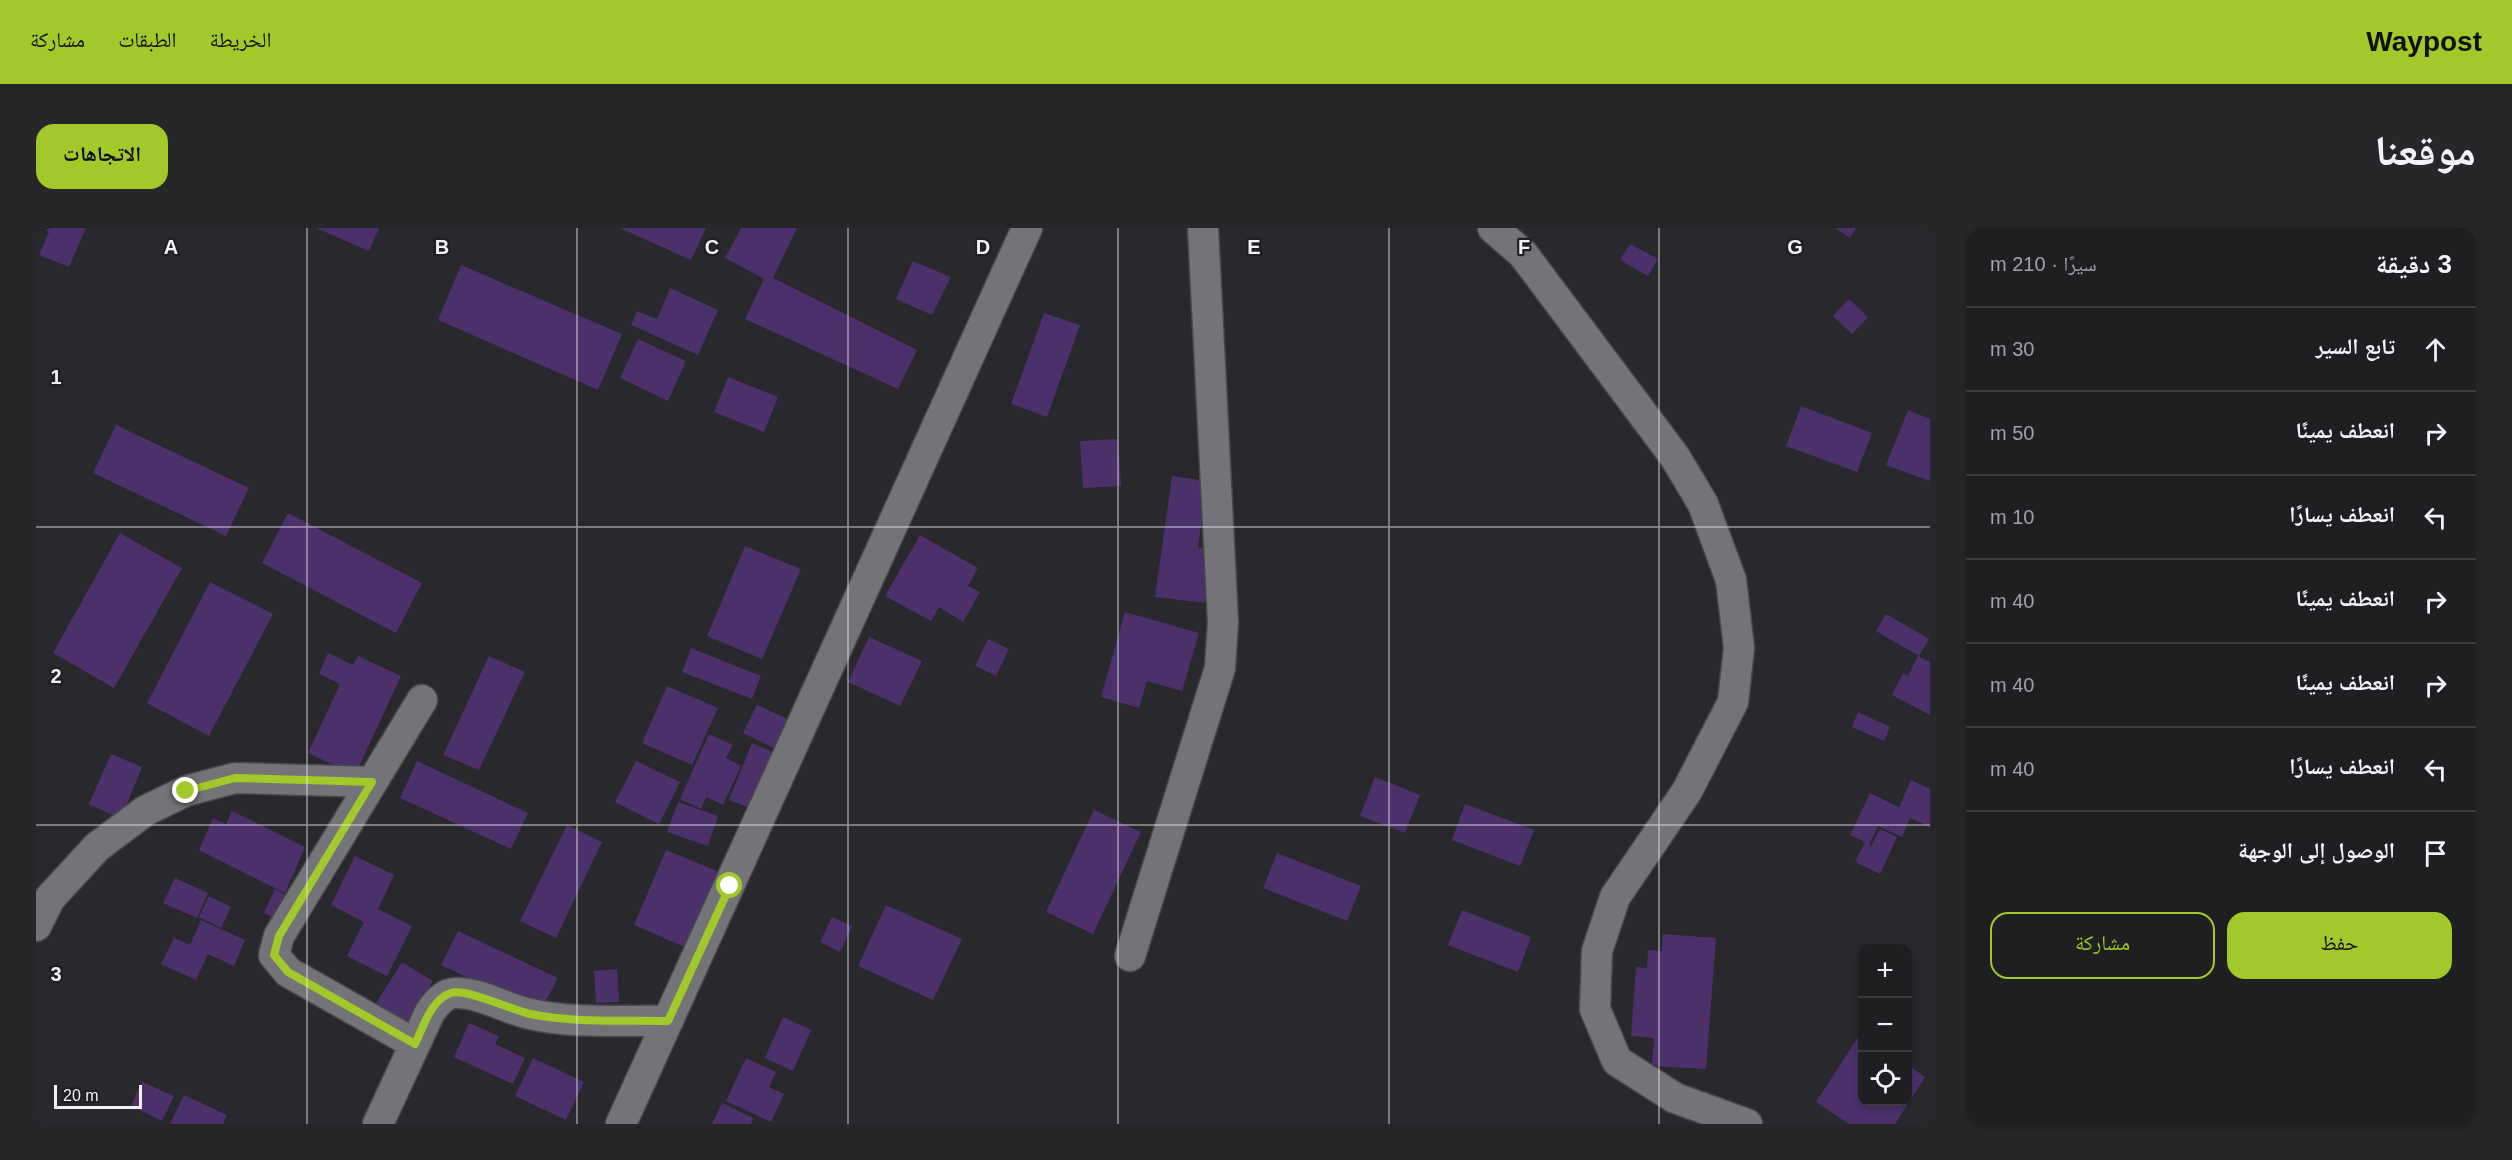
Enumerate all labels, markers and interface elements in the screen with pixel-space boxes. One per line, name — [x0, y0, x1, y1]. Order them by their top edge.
text: Waypost — [2366, 26, 2482, 57]
text: مشاركة — [30, 28, 85, 51]
text: الطبقات — [118, 28, 177, 51]
text: الخريطة — [210, 28, 271, 51]
button: الاتجاهات — [36, 124, 168, 189]
text: موقعنا — [2375, 127, 2476, 174]
text: A — [164, 236, 178, 258]
text: B — [435, 236, 449, 258]
text: C — [705, 236, 719, 258]
text: D — [976, 236, 990, 258]
text: E — [1247, 236, 1261, 258]
text: F — [1518, 236, 1530, 258]
text: G — [1787, 236, 1803, 258]
text: 3 دقيقة — [2376, 249, 2452, 279]
text: سيرًا · 210 m — [1990, 253, 2097, 275]
icon: ahead — [2419, 333, 2452, 366]
text: تابع السير — [2315, 334, 2395, 359]
text: 30 m — [1990, 338, 2034, 360]
text: 1 — [50, 366, 62, 388]
icon: right — [2419, 417, 2452, 450]
text: انعطف يمينًا — [2296, 418, 2395, 443]
text: 50 m — [1990, 422, 2034, 444]
icon: left — [2419, 501, 2452, 534]
text: انعطف يسارًا — [2289, 502, 2395, 527]
text: 10 m — [1990, 506, 2034, 528]
icon: right — [2419, 585, 2452, 618]
text: انعطف يمينًا — [2296, 586, 2395, 611]
text: 40 m — [1990, 590, 2034, 612]
text: 2 — [50, 665, 62, 687]
icon: right — [2419, 669, 2452, 702]
text: انعطف يمينًا — [2296, 670, 2395, 695]
text: 40 m — [1990, 674, 2034, 696]
icon: left — [2419, 753, 2452, 786]
text: انعطف يسارًا — [2289, 754, 2395, 779]
text: 40 m — [1990, 758, 2034, 780]
route end — [172, 777, 198, 803]
icon: arrive — [2419, 837, 2452, 870]
text: الوصول إلى الوجهة — [2238, 838, 2395, 863]
route start — [716, 872, 742, 898]
button: مشاركة — [1990, 912, 2215, 979]
button: حفظ — [2227, 912, 2452, 979]
map controls — [1858, 944, 1912, 1106]
button: + — [1858, 944, 1912, 998]
text: 3 — [50, 963, 62, 985]
button: − — [1858, 998, 1912, 1052]
button: locate — [1858, 1052, 1912, 1106]
scale bar — [54, 1082, 142, 1110]
text: 20 m — [63, 1087, 99, 1104]

